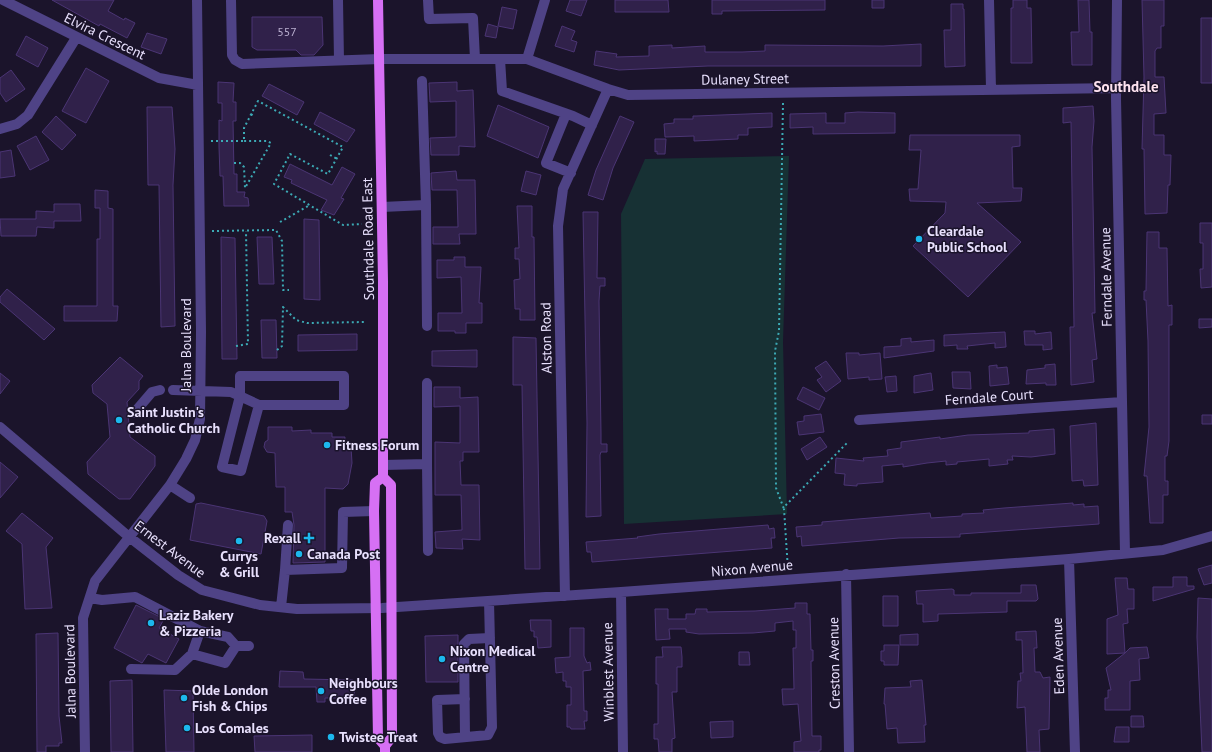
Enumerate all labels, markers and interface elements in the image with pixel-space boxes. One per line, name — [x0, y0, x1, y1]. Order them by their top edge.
street label: Elvira Crescent — [61, 8, 149, 64]
house number: 557 — [277, 24, 297, 39]
street label: Dulaney Street — [701, 69, 789, 89]
district label: Southdale — [1093, 77, 1159, 96]
street label: Southdale Road East — [358, 177, 378, 301]
place label: Cleardale Public School — [927, 222, 1008, 256]
street label: Ferndale Avenue — [1096, 227, 1116, 327]
marker: Cleardale Public School — [914, 234, 924, 244]
street label: Jalna Boulevard — [177, 298, 195, 393]
street label: Alston Road — [536, 302, 556, 374]
street label: Ferndale Court — [944, 385, 1034, 409]
place label: Saint Justin's Catholic Church — [127, 403, 220, 437]
marker: Saint Justin's Catholic Church — [114, 415, 124, 425]
place label: Fitness Forum — [335, 436, 419, 454]
marker: Fitness Forum — [322, 440, 332, 450]
street label: Ernest Avenue — [131, 516, 209, 582]
place label: Rexall — [264, 529, 302, 547]
marker: Rexall — [304, 533, 314, 543]
marker: Currys & Grill — [234, 536, 244, 546]
place label: Canada Post — [307, 545, 380, 563]
place label: Currys & Grill — [219, 547, 260, 581]
marker: Canada Post — [294, 549, 304, 559]
street label: Nixon Avenue — [710, 555, 794, 581]
place label: Laziz Bakery & Pizzeria — [159, 606, 234, 640]
street label: Creston Avenue — [824, 617, 844, 709]
street label: Eden Avenue — [1048, 617, 1068, 695]
marker: Laziz Bakery & Pizzeria — [146, 618, 156, 628]
street label: Winblest Avenue — [598, 622, 618, 722]
street label: Jalna Boulevard — [60, 624, 80, 719]
place label: Nixon Medical Centre — [450, 642, 536, 676]
marker: Nixon Medical Centre — [437, 654, 447, 664]
place label: Neighbours Coffee — [329, 674, 398, 708]
place label: Olde London Fish & Chips — [192, 681, 268, 715]
marker: Neighbours Coffee — [316, 686, 326, 696]
marker: Olde London Fish & Chips — [179, 693, 189, 703]
place label: Los Comales — [195, 719, 269, 737]
marker: Los Comales — [182, 723, 192, 733]
place label: Twistee Treat — [339, 728, 417, 746]
marker: Twistee Treat — [326, 732, 336, 742]

